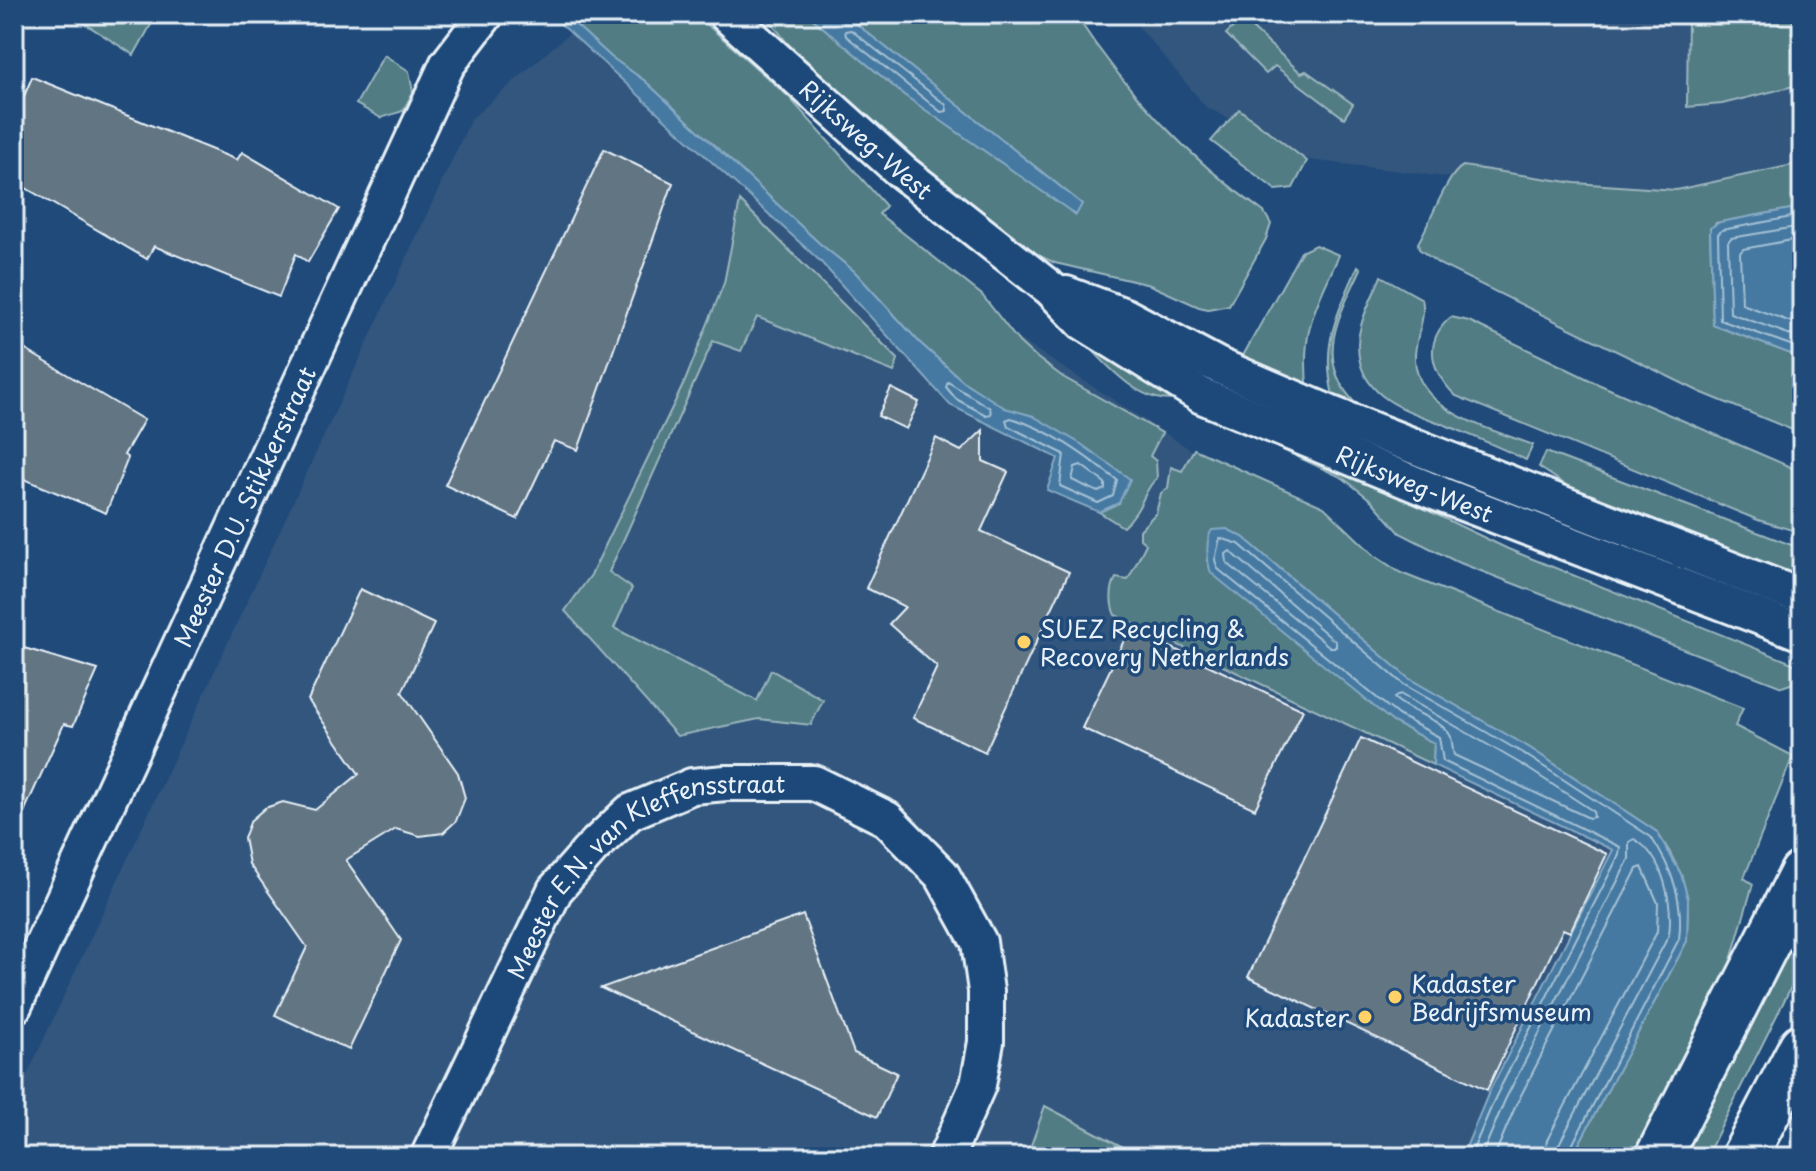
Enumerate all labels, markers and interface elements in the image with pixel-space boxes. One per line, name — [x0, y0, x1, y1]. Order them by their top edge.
street label: Rijksweg-West — [792, 71, 941, 207]
street label: Meester D.U. Stikkerstraat — [164, 360, 324, 653]
street label: Rijksweg-West — [1331, 435, 1498, 531]
place label: SUEZ Recycling & Recovery Netherlands — [1040, 610, 1289, 674]
marker: SUEZ Recycling & Recovery Netherlands — [1015, 633, 1033, 651]
street label: Meester E.N. van Kleffensstraat — [497, 765, 786, 985]
place label: Kadaster Bedrijfsmuseum — [1411, 965, 1592, 1029]
marker: Kadaster Bedrijfsmuseum — [1386, 988, 1404, 1006]
place label: Kadaster — [1244, 999, 1349, 1035]
marker: Kadaster — [1356, 1008, 1374, 1026]

